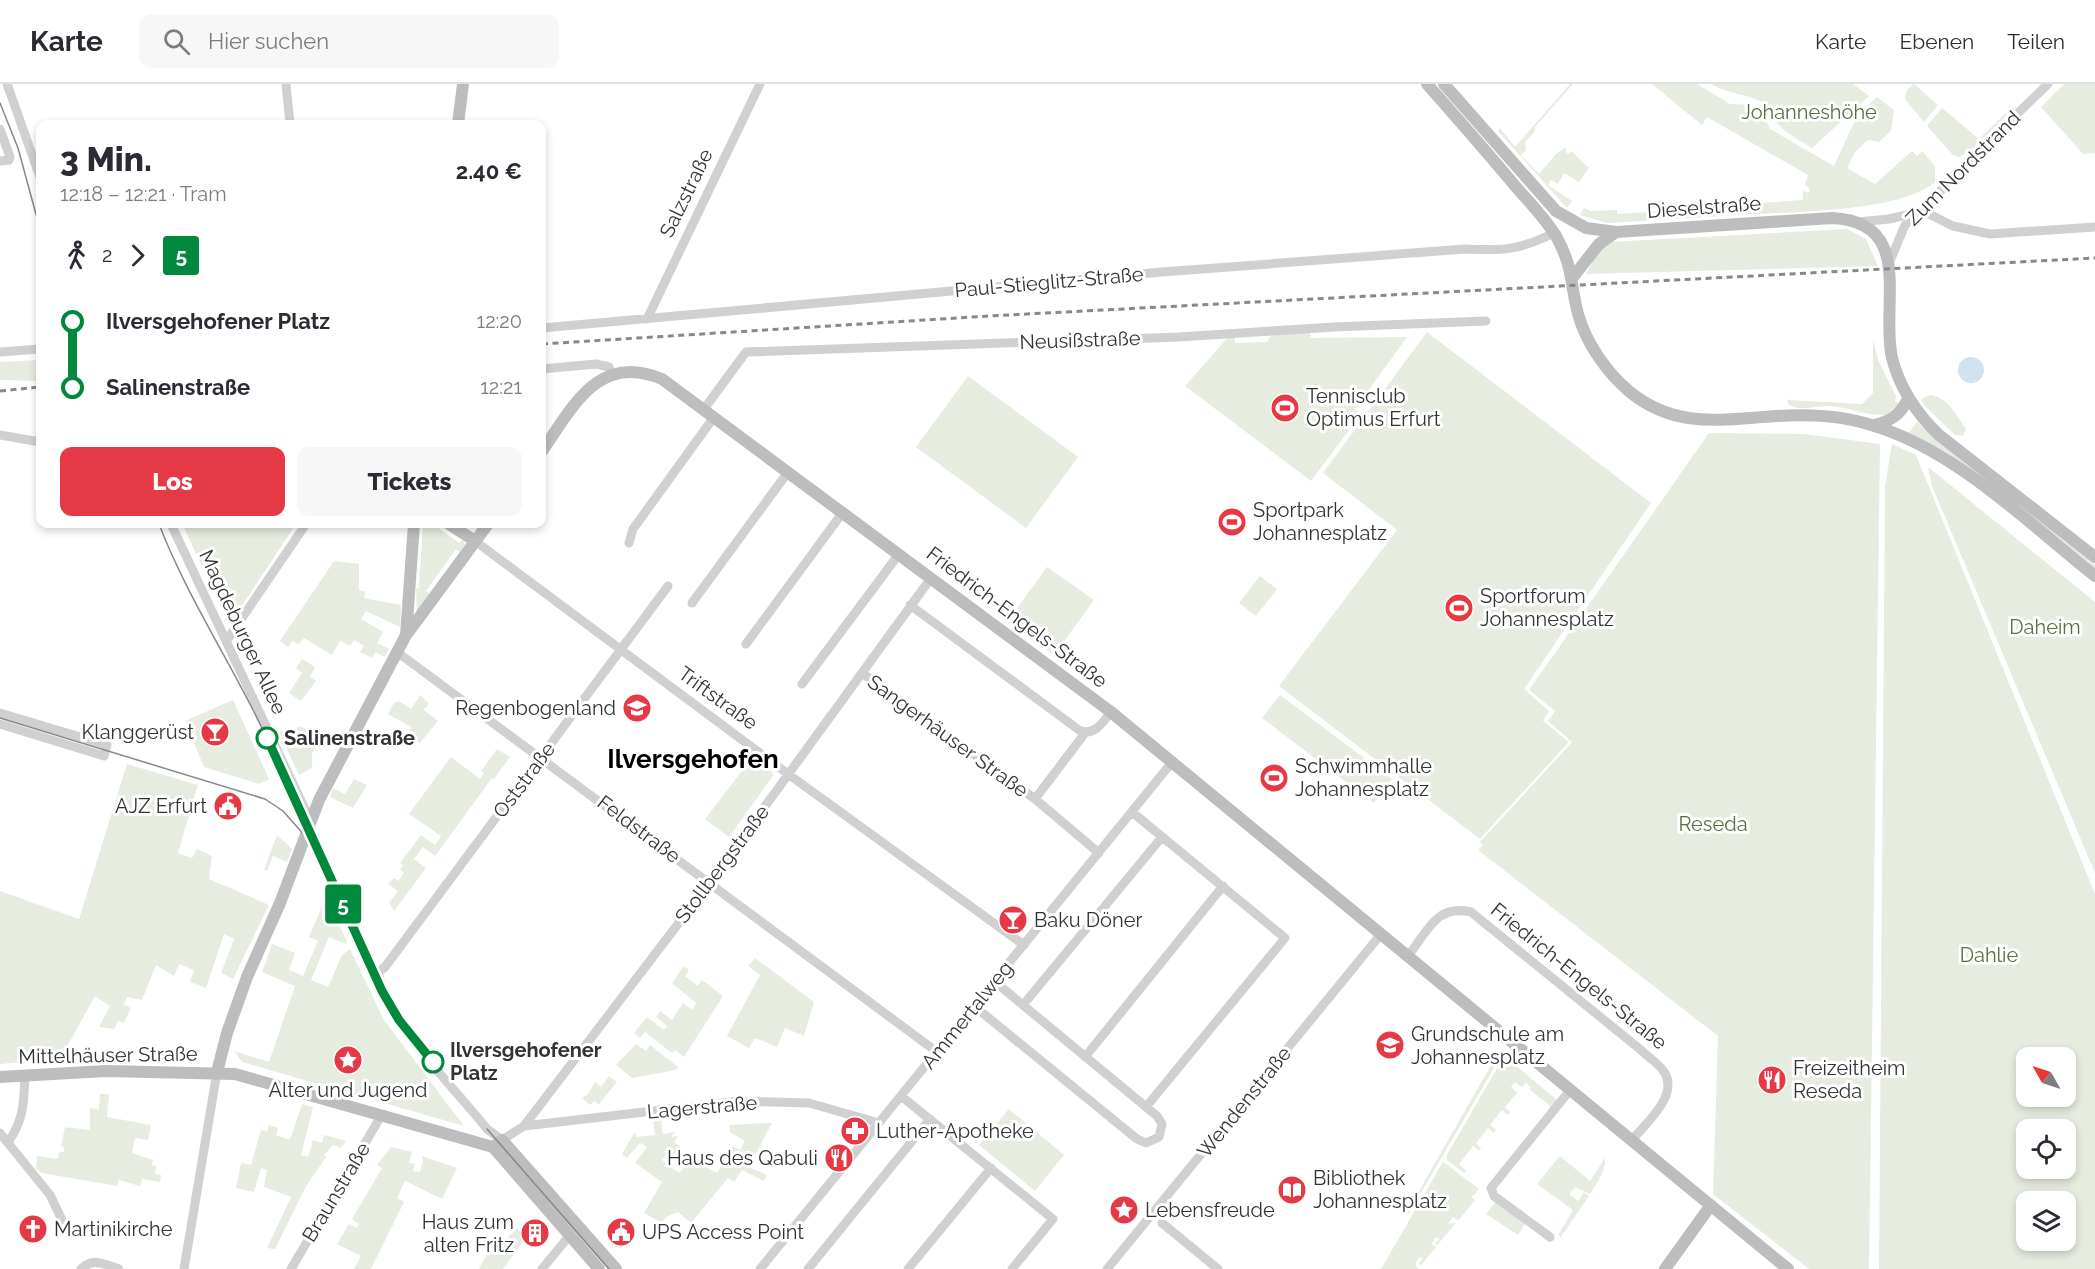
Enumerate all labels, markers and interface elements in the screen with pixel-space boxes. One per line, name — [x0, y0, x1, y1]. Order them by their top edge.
search box — [139, 14, 559, 68]
text: Karte — [30, 25, 103, 58]
icon: search — [160, 25, 193, 58]
text: Hier suchen — [208, 28, 329, 54]
text: Karte — [1815, 29, 1866, 54]
text: Ebenen — [1899, 29, 1974, 54]
text: Teilen — [2007, 29, 2065, 54]
park label: Johanneshöhe — [1741, 100, 1877, 124]
street label: Zum Nordstrand — [1901, 106, 2025, 230]
text: 3 Min. — [60, 140, 152, 179]
street label: Salzstraße — [654, 145, 718, 241]
text: 2.40 € — [456, 158, 522, 184]
text: 12:18 – 12:21 · Tram — [60, 182, 227, 206]
street label: Dieselstraße — [1646, 191, 1762, 223]
icon: walk — [60, 239, 93, 272]
icon: forward — [121, 239, 154, 272]
text: 2 — [102, 243, 112, 267]
text: 5 — [175, 243, 187, 268]
street label: Paul-Stieglitz-Straße — [954, 262, 1145, 302]
text: Ilversgehofener Platz — [106, 308, 330, 334]
text: 12:20 — [477, 309, 522, 333]
street label: Neusißstraße — [1019, 326, 1141, 354]
text: Salinenstraße — [106, 374, 250, 400]
text: 12:21 — [480, 375, 522, 399]
place label: Tennisclub Optimus Erfurt — [1306, 384, 1441, 431]
sports icon: Tennisclub Optimus Erfurt — [1269, 392, 1301, 424]
button: Los — [60, 447, 285, 516]
button: Tickets — [297, 447, 522, 516]
place label: Sportpark Johannesplatz — [1253, 498, 1387, 545]
sports icon: Sportpark Johannesplatz — [1216, 506, 1248, 538]
street label: Friedrich-Engels-Straße — [922, 541, 1112, 693]
street label: Magdeburger Allee — [194, 546, 292, 718]
place label: Sportforum Johannesplatz — [1480, 584, 1614, 631]
sports icon: Sportforum Johannesplatz — [1443, 592, 1475, 624]
park label: Daheim — [2009, 615, 2081, 639]
street label: Triftstraße — [674, 661, 763, 735]
street label: Sangerhäuser Straße — [863, 670, 1033, 802]
school or university icon: Regenbogenland — [621, 692, 653, 724]
place label: Regenbogenland — [455, 696, 616, 720]
bar icon: Klanggerüst — [199, 716, 231, 748]
place label: Klanggerüst — [81, 720, 194, 744]
place label: Salinenstraße — [284, 726, 415, 750]
marker: Salinenstraße — [256, 727, 278, 749]
street label: Oststraße — [488, 737, 560, 823]
district label: Ilversgehofen — [607, 744, 779, 774]
place label: Schwimmhalle Johannesplatz — [1295, 754, 1432, 801]
sports icon: Schwimmhalle Johannesplatz — [1258, 762, 1290, 794]
public building icon: AJZ Erfurt — [212, 790, 244, 822]
street label: Feldstraße — [593, 790, 685, 868]
place label: AJZ Erfurt — [115, 794, 207, 818]
street label: Stollbergstraße — [670, 800, 774, 928]
park label: Reseda — [1678, 812, 1748, 836]
line badge: 5 — [324, 884, 362, 924]
text: 5 — [337, 892, 349, 917]
street label: Friedrich-Engels-Straße — [1486, 898, 1672, 1055]
bar icon: Baku Döner — [997, 904, 1029, 936]
place label: Baku Döner — [1034, 908, 1142, 932]
park label: Dahlie — [1960, 943, 2018, 967]
street label: Ammertalweg — [916, 956, 1018, 1074]
place label: Grundschule am Johannesplatz — [1411, 1022, 1564, 1069]
school or university icon: Grundschule am Johannesplatz — [1374, 1029, 1406, 1061]
place label: Ilversgehofener Platz — [450, 1038, 602, 1085]
street label: Mittelhäuser Straße — [18, 1041, 198, 1069]
street label: Wendenstraße — [1192, 1041, 1296, 1162]
place icon: Alter und Jugend — [332, 1044, 364, 1076]
north arrow — [2016, 1047, 2076, 1107]
map controls — [2016, 1047, 2076, 1251]
marker: Ilversgehofener Platz — [422, 1051, 444, 1073]
place label: Freizeitheim Reseda — [1793, 1056, 1905, 1103]
restaurant icon: Freizeitheim Reseda — [1756, 1064, 1788, 1096]
place label: Alter und Jugend — [268, 1078, 428, 1102]
street label: Lagerstraße — [646, 1090, 758, 1124]
pharmacy icon: Luther-Apotheke — [839, 1115, 871, 1147]
place label: Luther-Apotheke — [876, 1119, 1034, 1143]
button: locate — [2016, 1119, 2076, 1179]
street label: Braunstraße — [297, 1138, 375, 1246]
restaurant icon: Haus des Qabuli — [823, 1142, 855, 1174]
place label: Haus des Qabuli — [667, 1146, 818, 1170]
place label: Bibliothek Johannesplatz — [1313, 1166, 1447, 1213]
library icon: Bibliothek Johannesplatz — [1276, 1174, 1308, 1206]
button: layers — [2016, 1191, 2076, 1251]
place icon: Lebensfreude — [1108, 1194, 1140, 1226]
place label: Lebensfreude — [1145, 1198, 1275, 1222]
place label: Haus zum alten Fritz — [422, 1210, 514, 1257]
church icon: Martinikirche — [17, 1213, 49, 1245]
public building icon: UPS Access Point — [605, 1216, 637, 1248]
place label: Martinikirche — [54, 1217, 173, 1241]
building icon: Haus zum alten Fritz — [519, 1217, 551, 1249]
place label: UPS Access Point — [642, 1220, 804, 1244]

